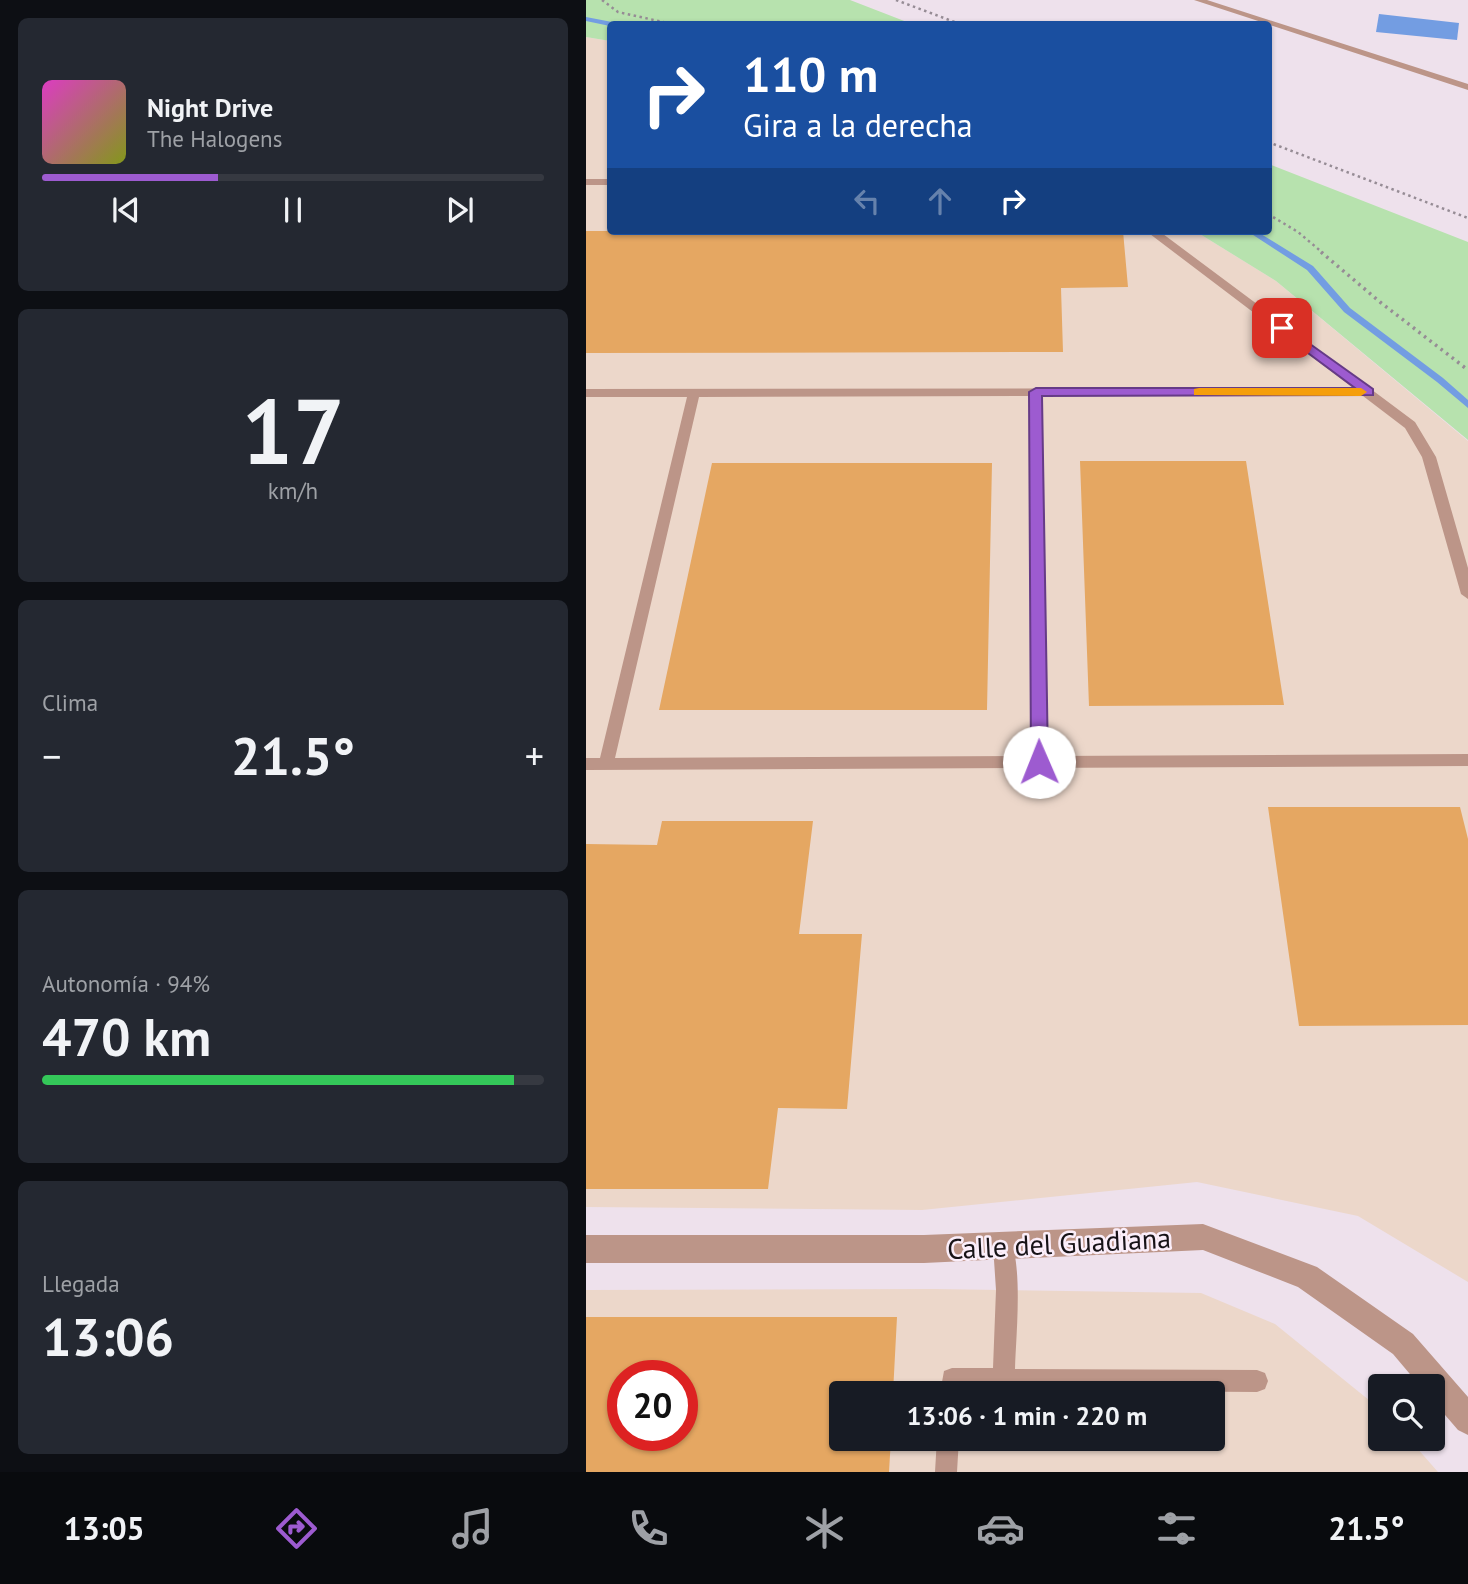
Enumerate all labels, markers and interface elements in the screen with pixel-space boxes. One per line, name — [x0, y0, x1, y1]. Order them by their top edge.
text: 110 m — [743, 42, 878, 106]
icon: right — [628, 49, 719, 140]
text: Night Drive — [147, 91, 273, 124]
text: Gira a la derecha — [743, 104, 973, 146]
text: The Halogens — [147, 124, 282, 153]
icon: left — [848, 182, 886, 220]
icon: ahead — [921, 182, 959, 220]
icon: right — [994, 182, 1032, 220]
icon: previous — [107, 191, 145, 229]
icon: pause — [274, 191, 312, 229]
icon: next — [441, 191, 479, 229]
pin — [1252, 298, 1312, 358]
icon: arrive — [1263, 309, 1301, 347]
text: 17 — [241, 371, 345, 489]
text: km/h — [268, 476, 318, 505]
text: Clima — [42, 688, 98, 717]
text: 21.5° — [231, 722, 355, 789]
position arrow — [1002, 725, 1076, 799]
text: − — [42, 731, 61, 780]
text: + — [525, 731, 544, 780]
text: Autonomía · 94% — [42, 969, 210, 998]
text: 470 km — [42, 1003, 211, 1070]
street label: Calle del Guadiana — [946, 1219, 1172, 1267]
text: Llegada — [42, 1269, 120, 1298]
text: 13:06 — [42, 1303, 174, 1370]
speed limit sign: 20 — [607, 1360, 698, 1451]
map controls — [1368, 1374, 1445, 1451]
button: search — [1368, 1374, 1445, 1451]
text: 13:06 · 1 min · 220 m — [907, 1399, 1147, 1432]
icon: directions — [272, 1504, 321, 1553]
icon: music — [448, 1504, 497, 1553]
icon: phone — [624, 1504, 673, 1553]
icon: climate — [800, 1504, 849, 1553]
icon: car — [976, 1504, 1025, 1553]
icon: filters — [1152, 1504, 1201, 1553]
text: 13:05 — [64, 1507, 145, 1549]
text: 21.5° — [1328, 1507, 1404, 1549]

